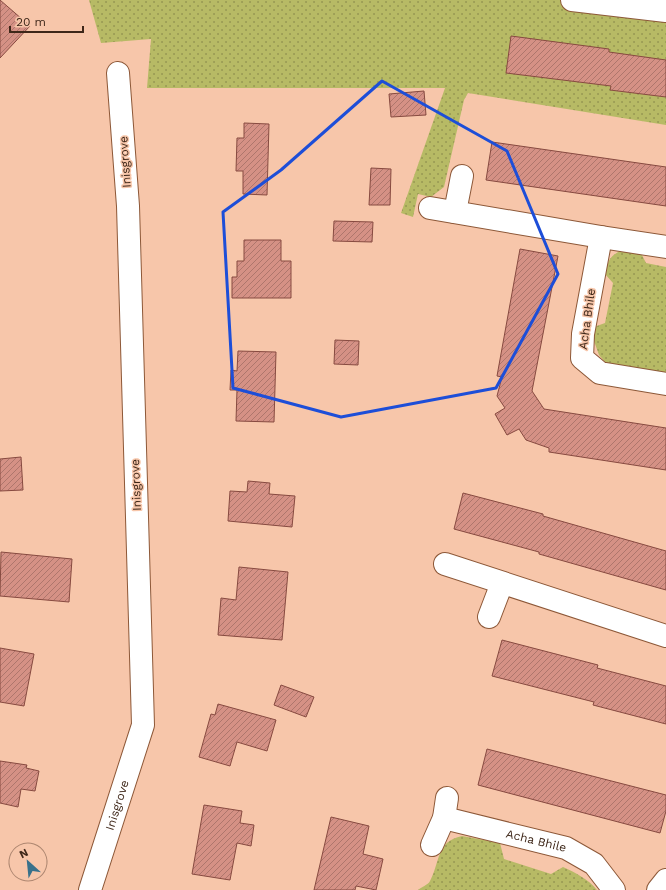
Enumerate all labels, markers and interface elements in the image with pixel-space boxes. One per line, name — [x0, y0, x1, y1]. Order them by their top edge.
scale bar — [10, 8, 83, 34]
text: 20 m — [16, 15, 46, 29]
street label: Inisgrove — [116, 136, 134, 188]
street label: Acha Bhile — [576, 287, 598, 350]
street label: Inisgrove — [128, 459, 144, 511]
street label: Inisgrove — [103, 778, 132, 832]
street label: Acha Bhile — [505, 827, 568, 855]
north arrow — [8, 842, 48, 882]
text: N — [17, 846, 30, 861]

